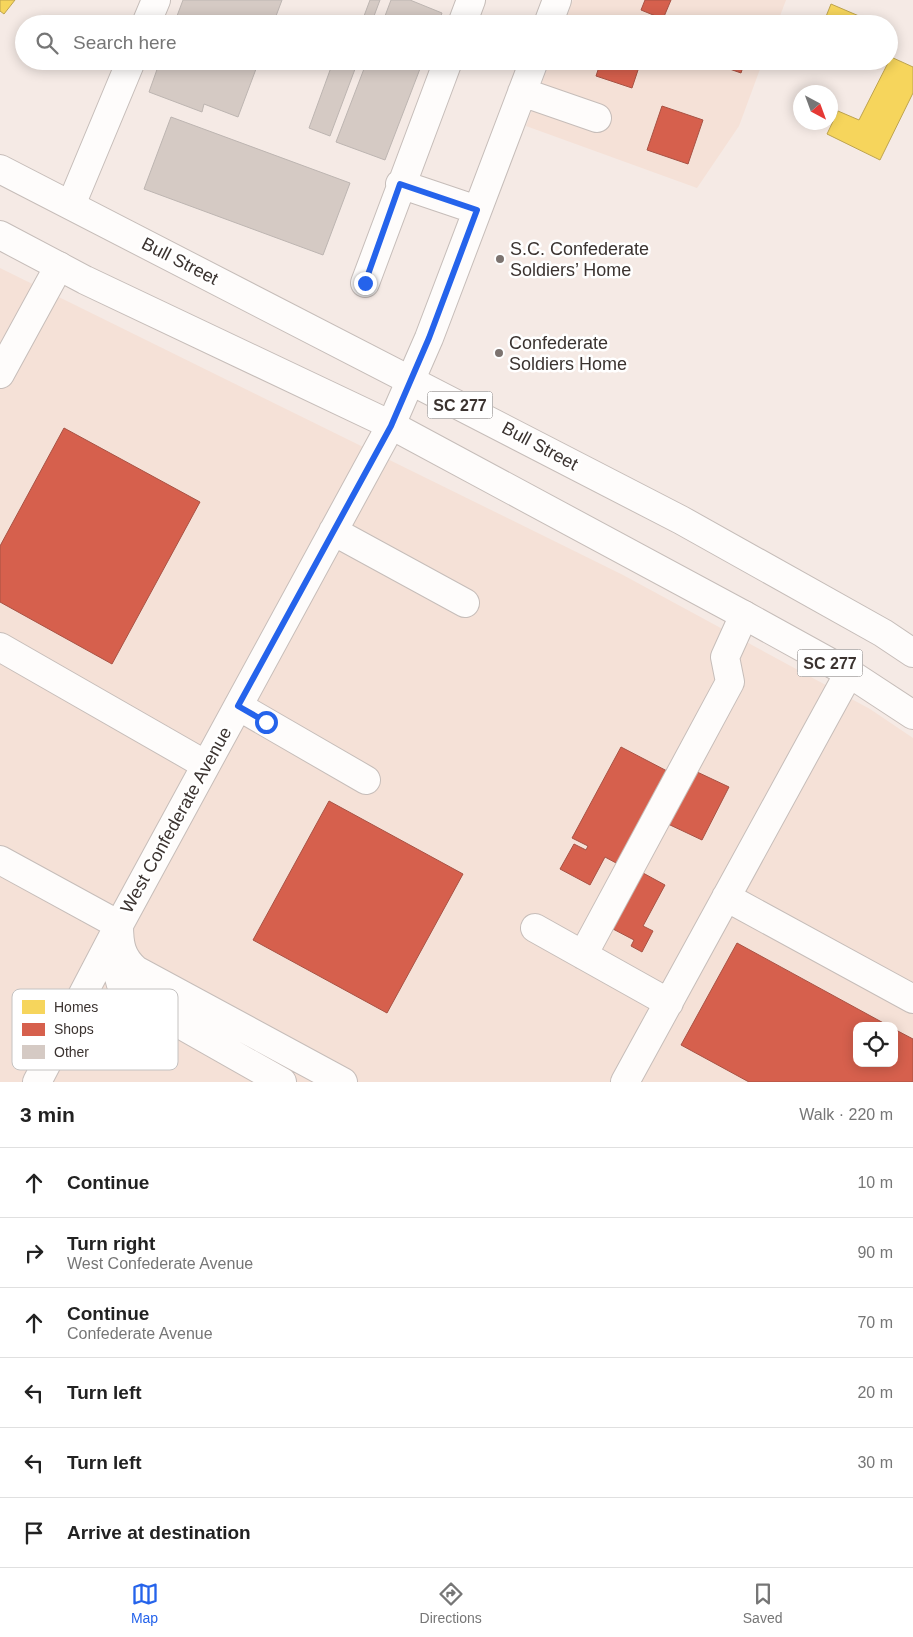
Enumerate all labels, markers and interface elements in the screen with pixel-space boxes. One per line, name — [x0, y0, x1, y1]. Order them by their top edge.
search box — [15, 15, 898, 70]
icon: search — [33, 29, 61, 57]
text: Search here — [73, 32, 177, 53]
north arrow — [793, 85, 838, 130]
street label: Bull Street — [138, 233, 222, 289]
place label: S.C. Confederate Soldiers’ Home — [510, 239, 649, 280]
marker: S.C. Confederate Soldiers’ Home — [494, 253, 506, 265]
route end — [354, 272, 377, 295]
place label: Confederate Soldiers Home — [509, 333, 627, 374]
marker: Confederate Soldiers Home — [493, 347, 505, 359]
road number: SC 277 — [428, 392, 492, 418]
street label: Bull Street — [499, 418, 581, 474]
road number: SC 277 — [798, 650, 862, 676]
route start — [255, 711, 278, 734]
street label: West Confederate Avenue — [116, 724, 236, 916]
legend — [12, 989, 178, 1070]
text: Homes — [54, 999, 98, 1015]
text: Shops — [54, 1021, 94, 1037]
map controls — [853, 1022, 898, 1067]
button: locate — [853, 1022, 898, 1067]
text: Other — [54, 1044, 89, 1060]
text: 3 min — [20, 1103, 75, 1126]
text: Walk · 220 m — [799, 1106, 893, 1123]
icon: ahead — [20, 1169, 48, 1197]
text: Continue — [67, 1172, 149, 1193]
text: 10 m — [857, 1174, 893, 1191]
text: Turn right — [67, 1233, 155, 1254]
icon: right — [20, 1239, 48, 1267]
text: 90 m — [857, 1244, 893, 1261]
text: West Confederate Avenue — [67, 1255, 253, 1272]
text: Continue — [67, 1303, 149, 1324]
icon: ahead — [20, 1309, 48, 1337]
text: 70 m — [857, 1314, 893, 1331]
text: Confederate Avenue — [67, 1325, 213, 1342]
icon: left — [20, 1379, 48, 1407]
text: Turn left — [67, 1382, 142, 1403]
text: 20 m — [857, 1384, 893, 1401]
icon: left — [20, 1449, 48, 1477]
text: Turn left — [67, 1452, 142, 1473]
text: 30 m — [857, 1454, 893, 1471]
icon: arrive — [20, 1519, 48, 1547]
text: Arrive at destination — [67, 1522, 251, 1543]
tab: Map — [131, 1580, 159, 1626]
tab: Directions — [420, 1580, 482, 1626]
tab: Saved — [743, 1580, 782, 1626]

